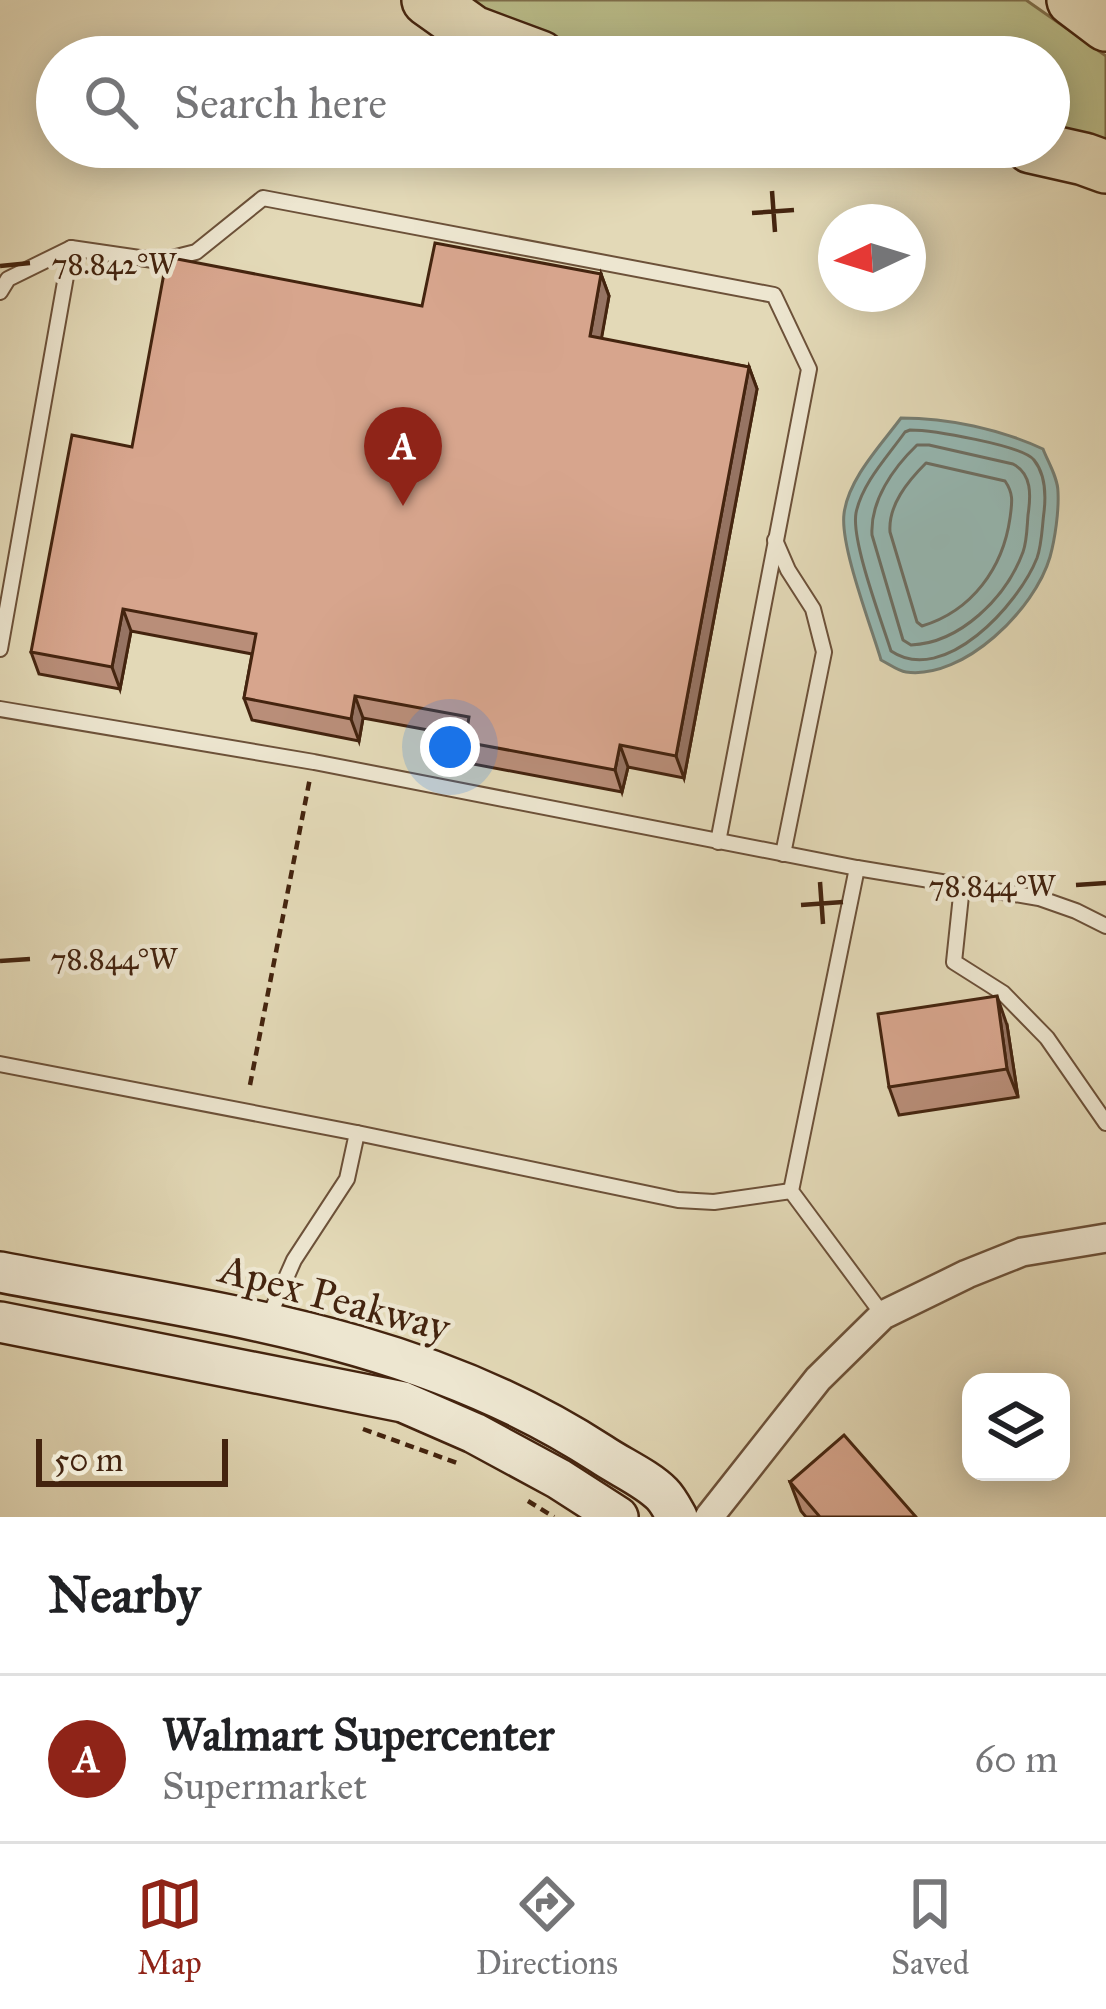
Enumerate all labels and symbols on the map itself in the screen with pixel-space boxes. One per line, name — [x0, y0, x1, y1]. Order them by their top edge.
north arrow — [818, 204, 926, 312]
text: 78.842°W — [52, 246, 178, 282]
pin: A — [364, 407, 442, 506]
your location — [420, 717, 480, 777]
text: 78.844°W — [929, 868, 1057, 904]
text: 78.844°W — [51, 941, 179, 977]
street label: Apex Peakway — [212, 1242, 457, 1354]
scale bar — [36, 1433, 228, 1486]

